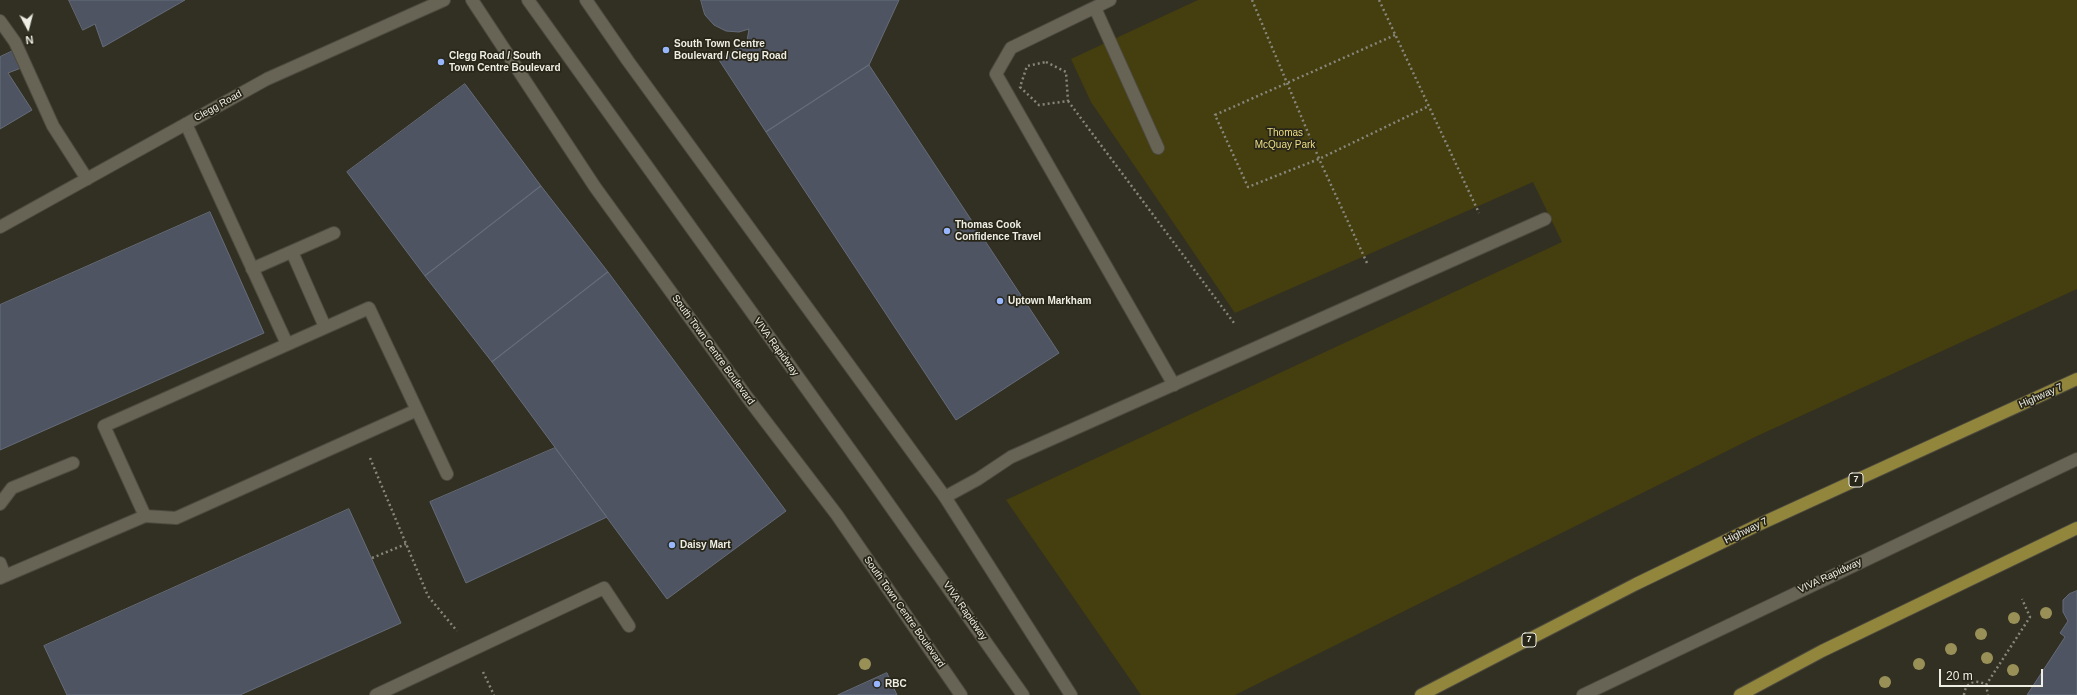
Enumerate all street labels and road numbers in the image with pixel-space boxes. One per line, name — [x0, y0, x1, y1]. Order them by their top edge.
street label: Clegg Road — [192, 88, 244, 124]
street label: South Town Centre Boulevard — [669, 293, 757, 407]
street label: VIVA Rapidway — [751, 316, 801, 378]
street label: Highway 7 — [2017, 381, 2065, 411]
road number: 7 — [1849, 473, 1863, 487]
street label: Highway 7 — [1722, 515, 1770, 547]
street label: South Town Centre Boulevard — [861, 554, 947, 670]
street label: VIVA Rapidway — [1796, 556, 1864, 596]
street label: VIVA Rapidway — [940, 579, 990, 643]
road number: 7 — [1522, 633, 1536, 647]

